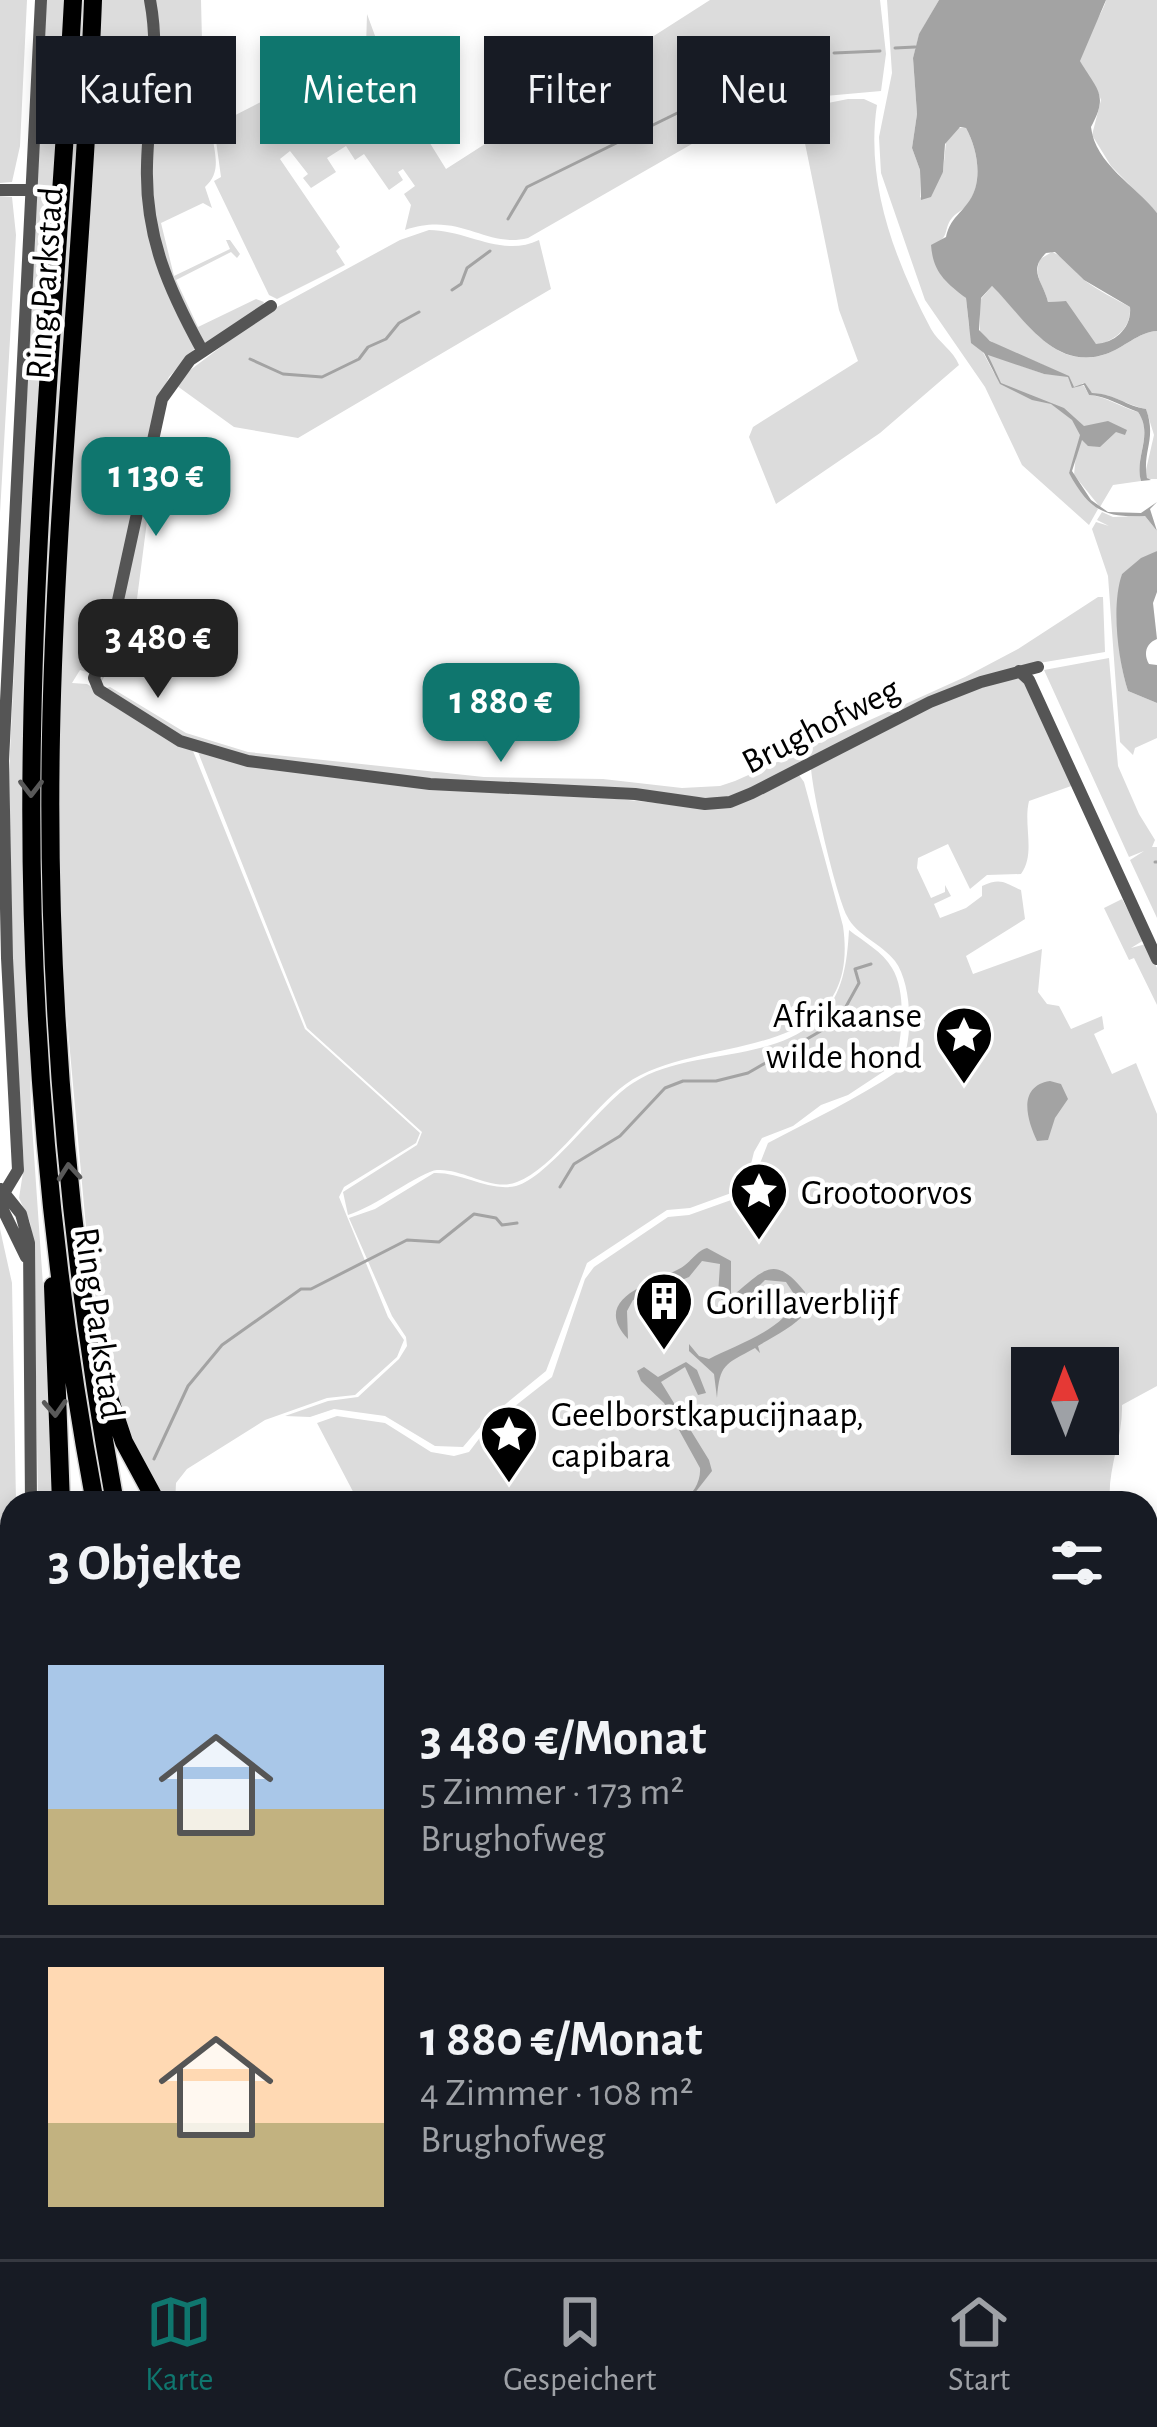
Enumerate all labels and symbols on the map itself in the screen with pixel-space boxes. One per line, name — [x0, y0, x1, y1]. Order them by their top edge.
street label: Ring Parkstad — [20, 186, 70, 381]
pin: 1 130 € — [45, 437, 267, 539]
pin: 3 480 € — [47, 599, 269, 701]
pin: 1 880 € — [390, 663, 612, 765]
street label: Brughofweg — [736, 671, 906, 781]
one-way arrow — [18, 780, 44, 798]
place label: Afrikaanse wilde hond — [766, 998, 922, 1075]
place icon: Afrikaanse wilde hond — [933, 1004, 995, 1086]
place icon: Grootoorvos — [728, 1160, 790, 1242]
one-way arrow — [57, 1162, 82, 1181]
place label: Grootoorvos — [801, 1175, 973, 1211]
street label: Ring Parkstad — [68, 1225, 130, 1421]
building icon: Gorillaverblijf — [633, 1270, 695, 1352]
place label: Gorillaverblijf — [706, 1285, 900, 1321]
north arrow — [1011, 1347, 1119, 1455]
place label: Geelborstkapucijnaap, capibara — [551, 1397, 864, 1474]
one-way arrow — [42, 1399, 68, 1418]
place icon: Geelborstkapucijnaap, capibara — [478, 1403, 540, 1485]

